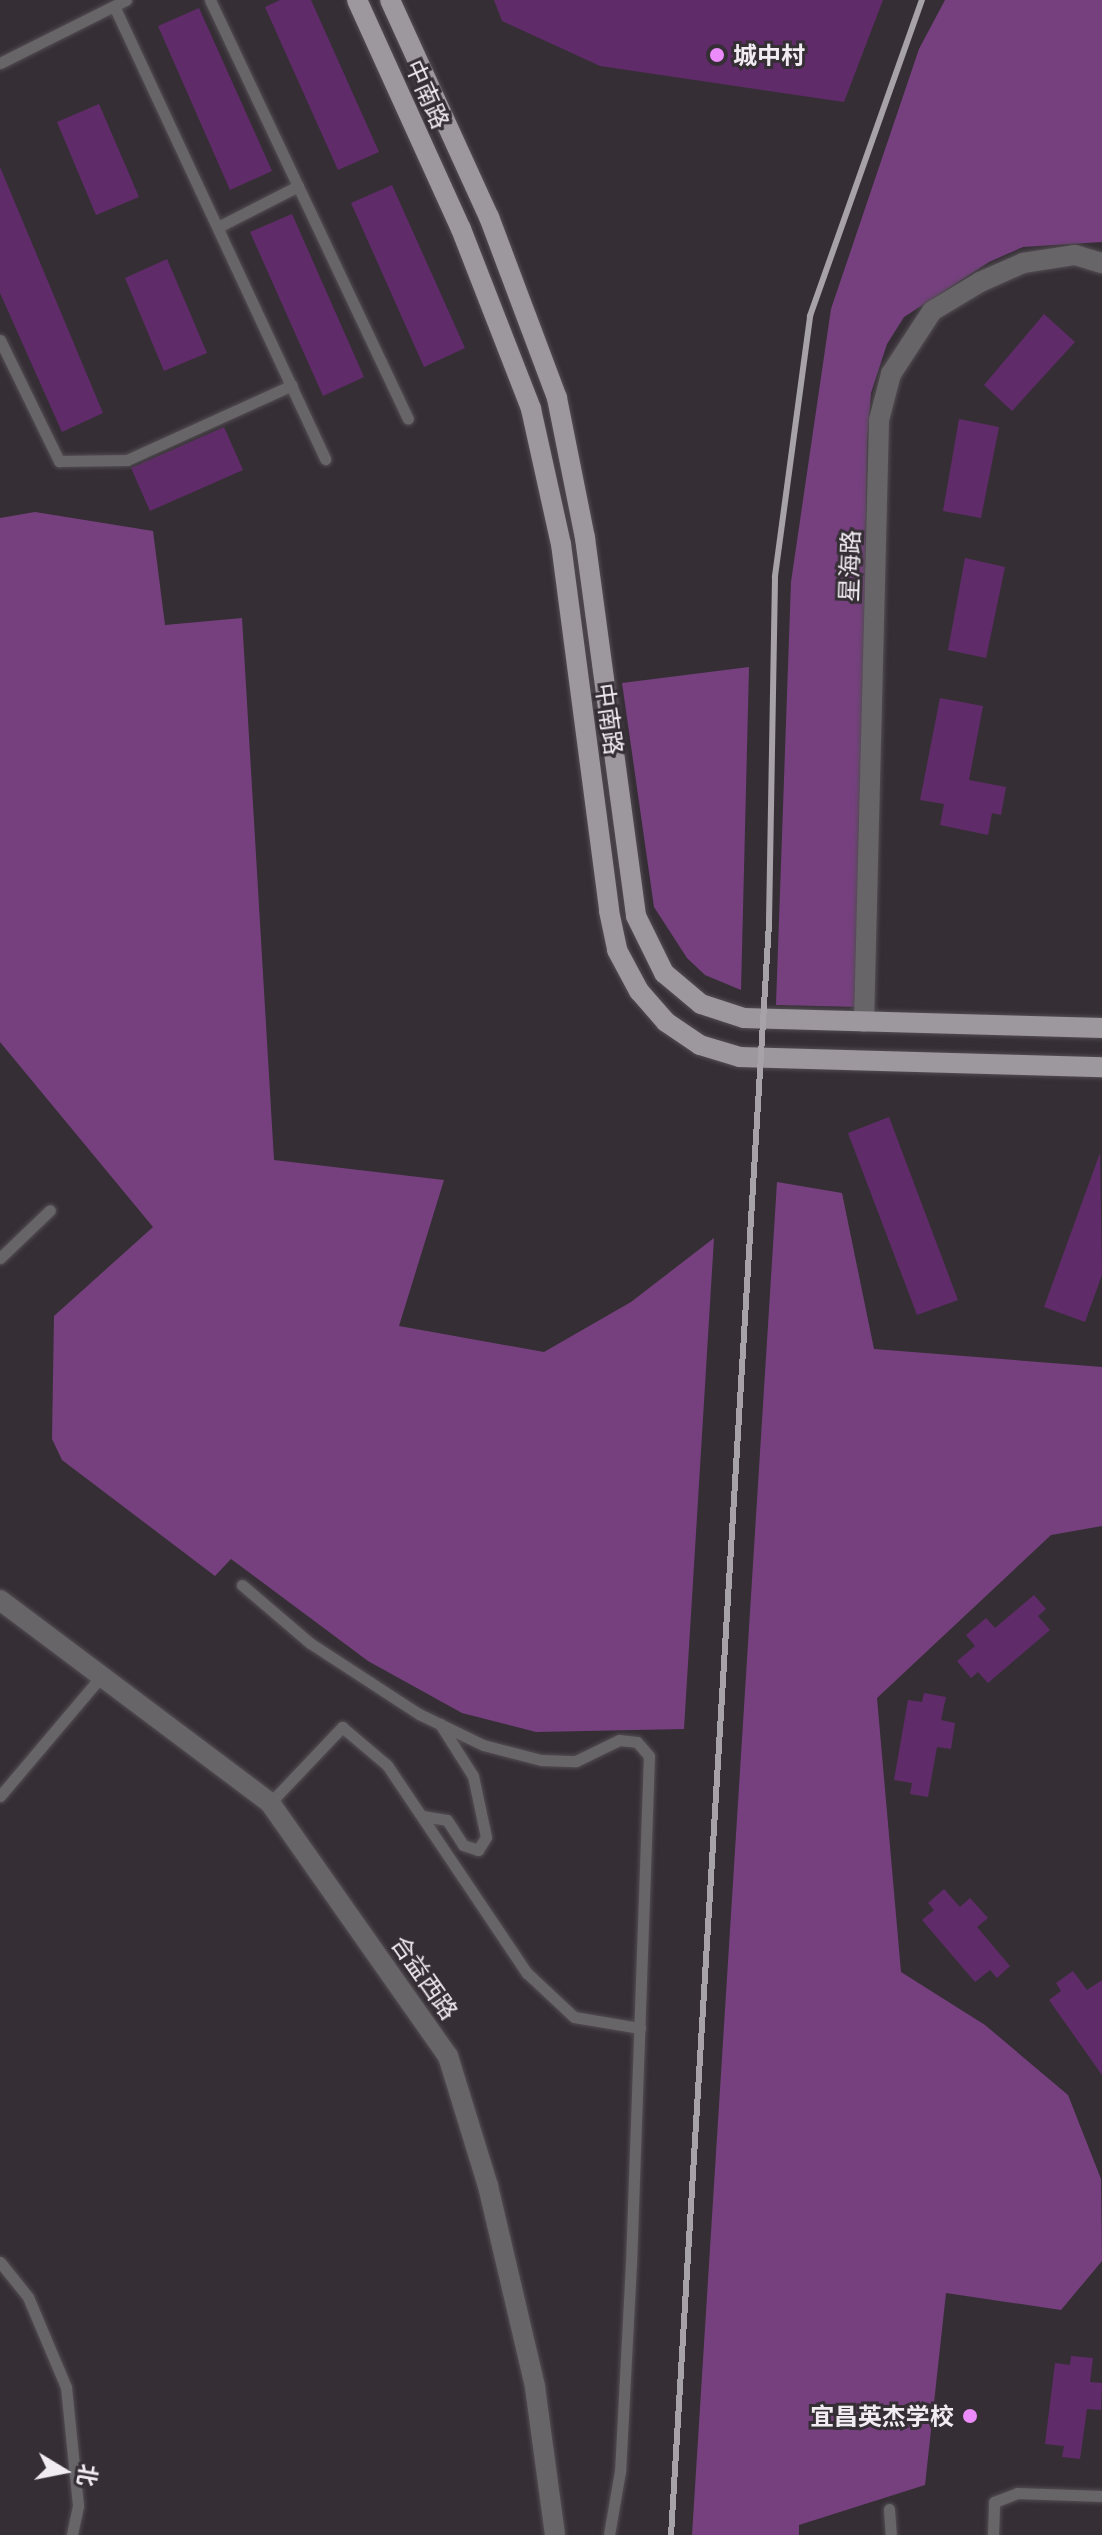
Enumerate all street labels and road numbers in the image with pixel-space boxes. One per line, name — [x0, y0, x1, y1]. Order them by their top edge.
street label: 中南路 — [400, 55, 456, 133]
street label: 星海路 — [833, 530, 865, 602]
street label: 中南路 — [591, 681, 629, 757]
street label: 合益西路 — [386, 1929, 464, 2025]

